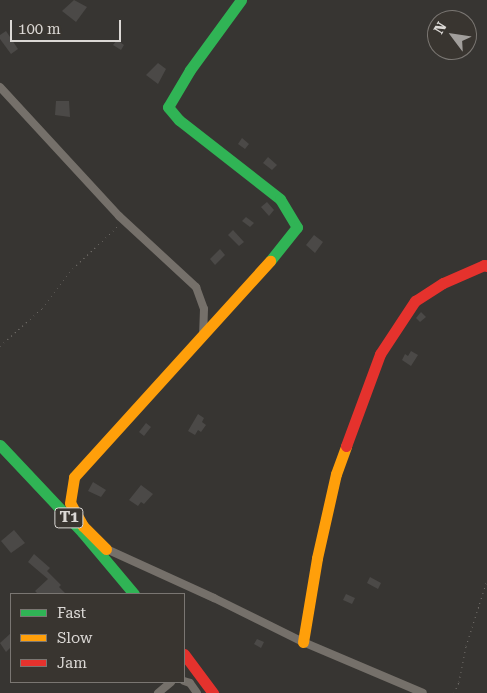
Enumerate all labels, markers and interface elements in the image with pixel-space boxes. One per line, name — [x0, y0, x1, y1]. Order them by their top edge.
scale bar — [12, 10, 124, 42]
north arrow — [427, 10, 477, 60]
text: N — [430, 19, 450, 37]
text: 100 m — [18, 20, 61, 38]
road number: T1 — [54, 506, 84, 530]
legend — [10, 593, 185, 683]
text: Fast — [57, 604, 86, 622]
text: Slow — [57, 629, 92, 647]
text: Jam — [57, 654, 87, 672]

